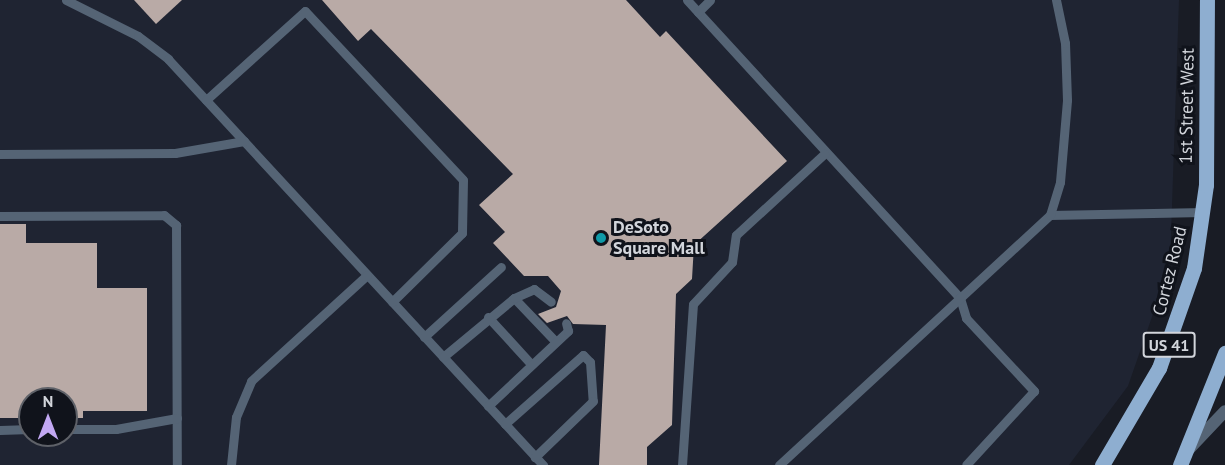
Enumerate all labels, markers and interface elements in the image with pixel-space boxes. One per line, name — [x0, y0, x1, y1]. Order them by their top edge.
street label: 1st Street West — [1175, 48, 1199, 164]
place label: DeSoto Square Mall — [613, 217, 705, 260]
street label: Cortez Road — [1148, 224, 1192, 318]
marker: DeSoto Square Mall — [594, 231, 608, 245]
road number: US 41 — [1142, 332, 1196, 358]
north arrow — [18, 387, 78, 447]
text: N — [43, 391, 53, 411]

